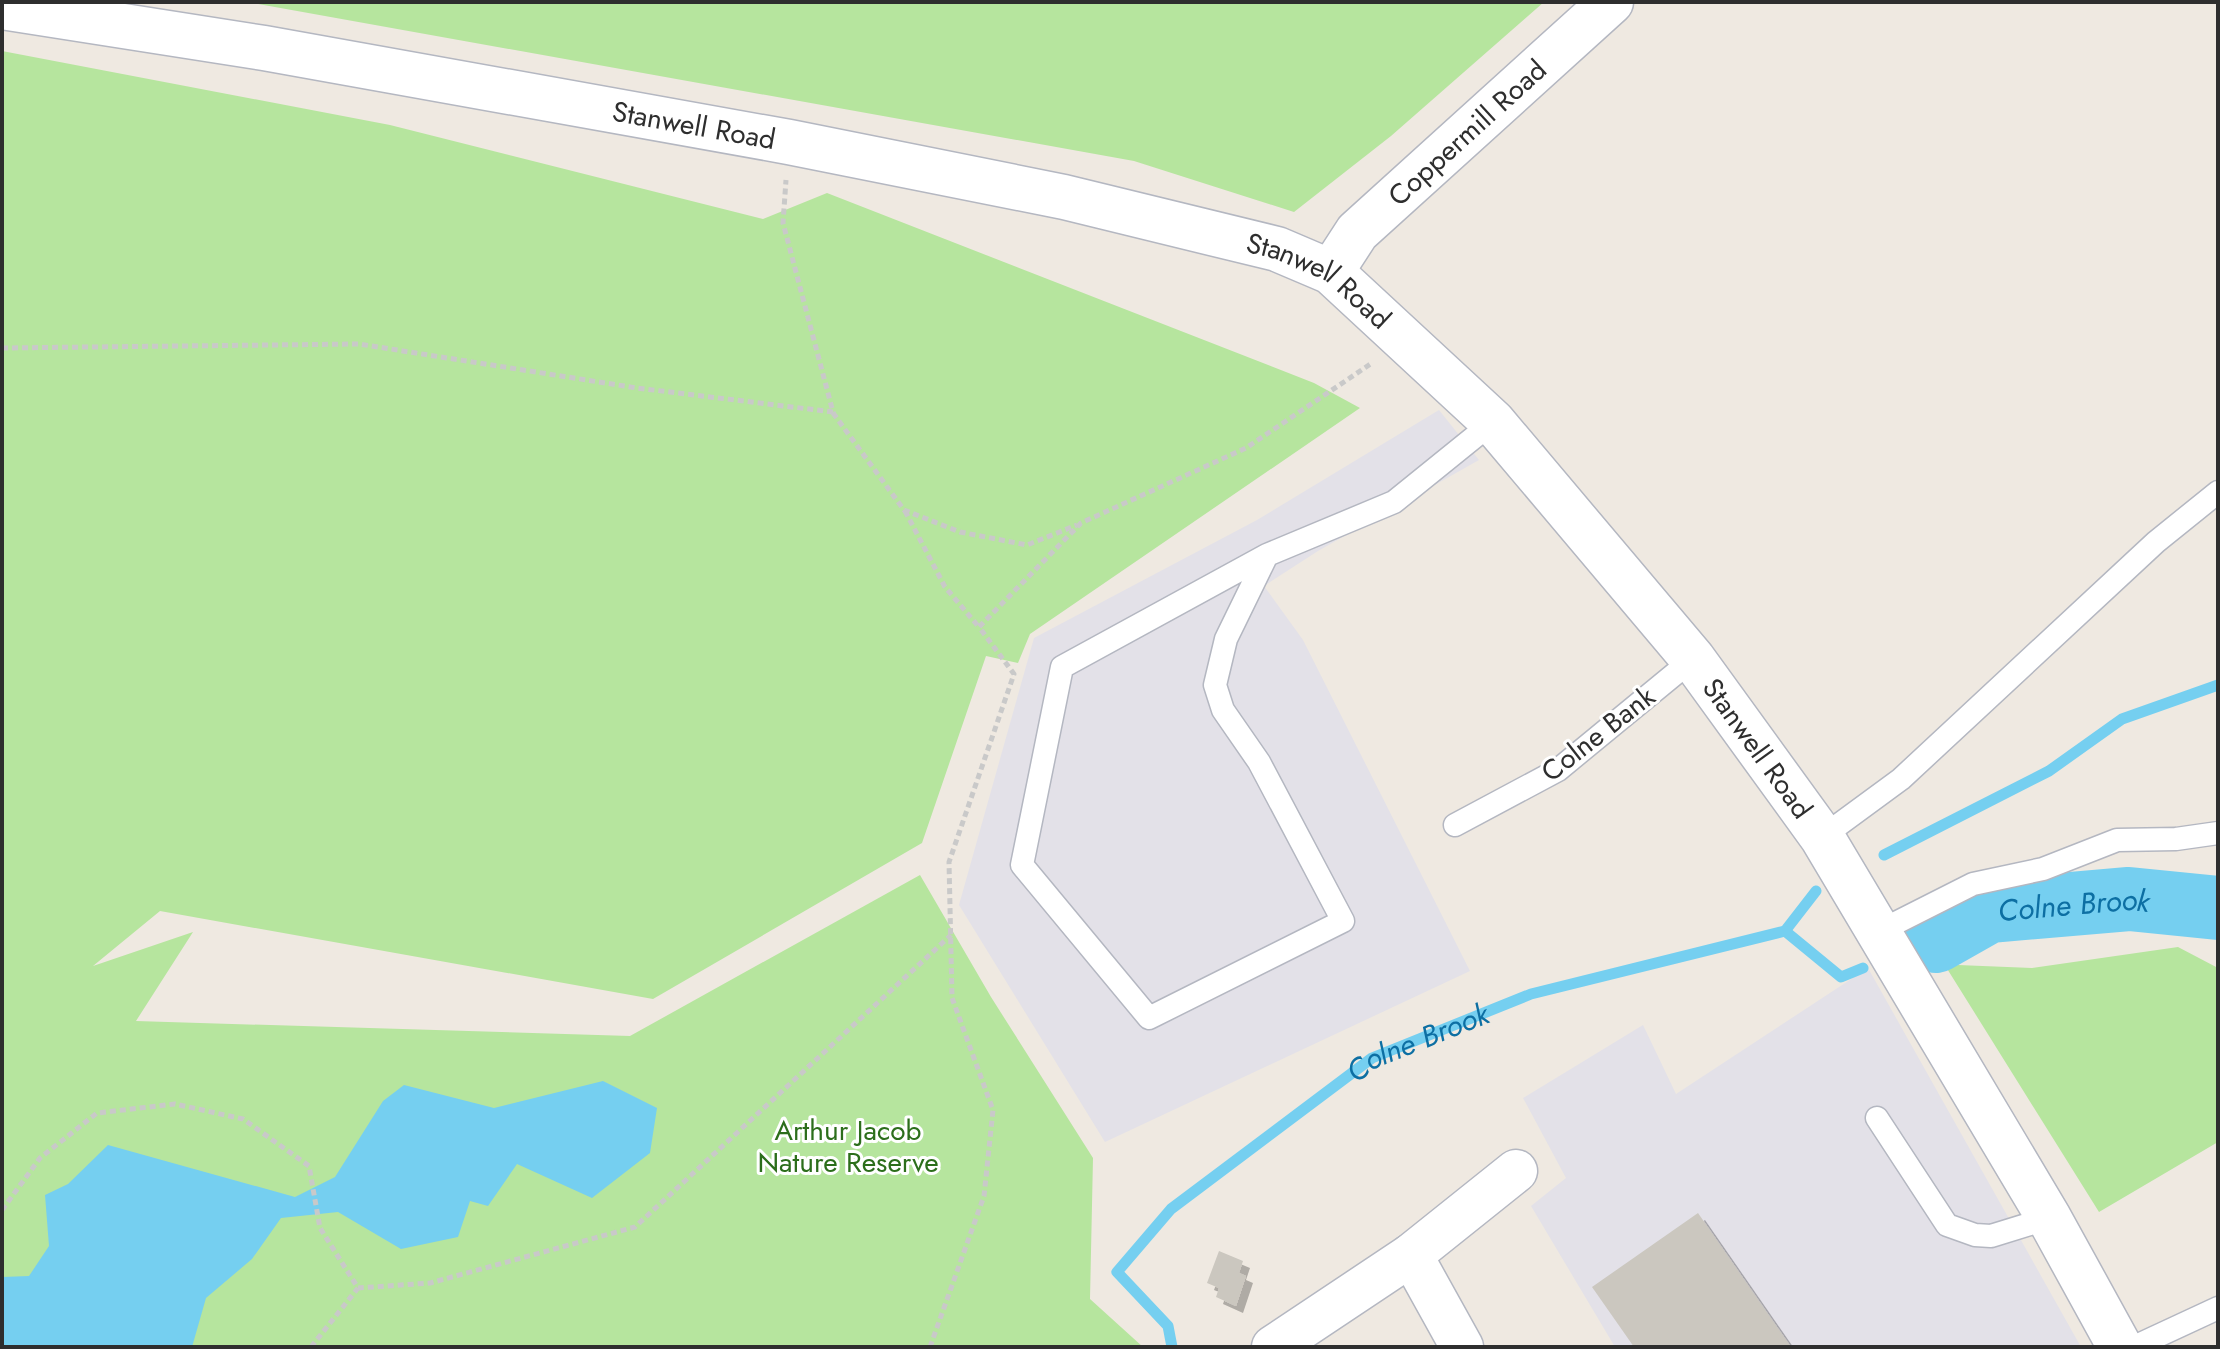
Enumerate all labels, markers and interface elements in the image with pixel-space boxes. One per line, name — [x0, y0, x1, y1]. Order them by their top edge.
street label: Coppermill Road — [1379, 50, 1555, 215]
street label: Stanwell Road — [609, 90, 779, 160]
street label: Stanwell Road — [1242, 222, 1400, 338]
street label: Stanwell Road — [1693, 669, 1823, 827]
street label: Colne Bank — [1532, 676, 1664, 792]
water label: Colne Brook — [1996, 877, 2153, 932]
water label: Colne Brook — [1337, 991, 1496, 1092]
park label: Arthur Jacob Nature Reserve — [757, 1110, 939, 1183]

